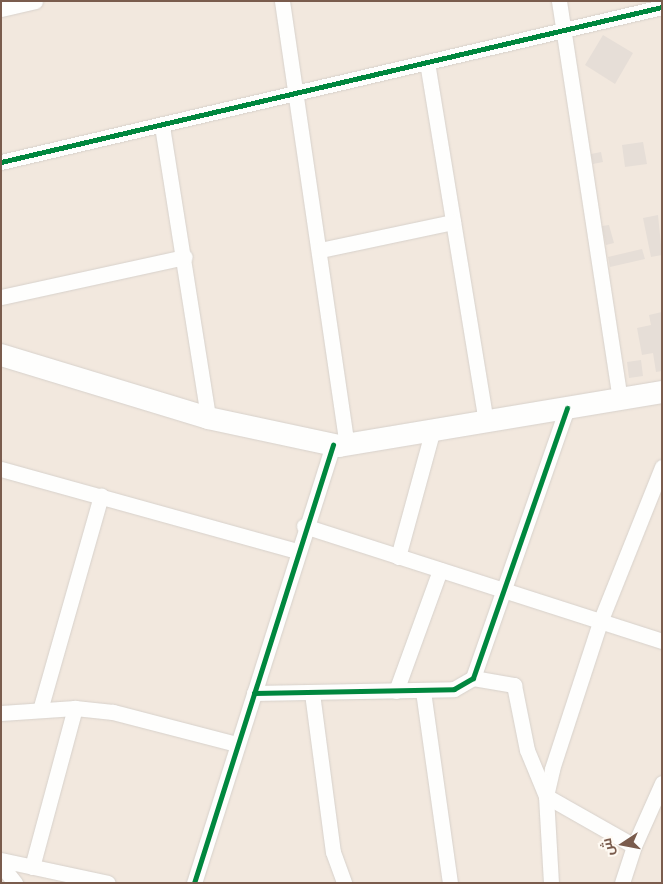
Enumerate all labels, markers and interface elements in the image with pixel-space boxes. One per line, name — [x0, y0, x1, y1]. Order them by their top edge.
north arrow — [598, 819, 648, 869]
text: ش — [598, 837, 618, 857]

